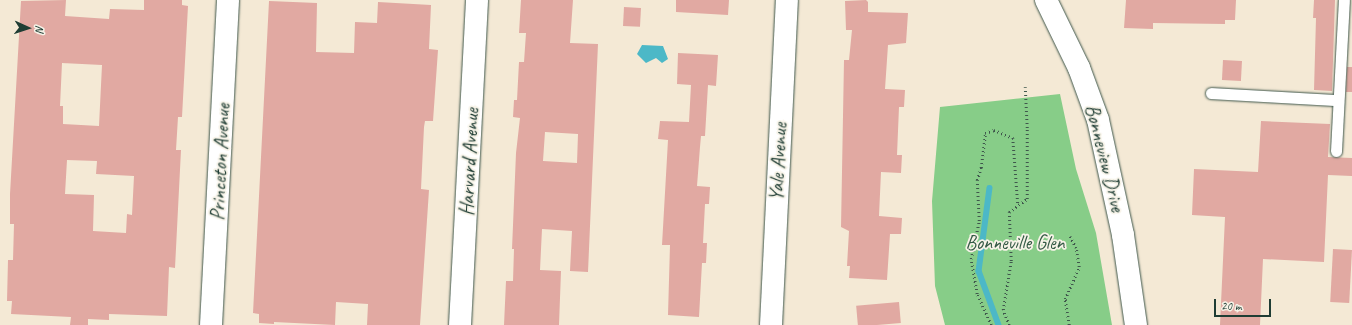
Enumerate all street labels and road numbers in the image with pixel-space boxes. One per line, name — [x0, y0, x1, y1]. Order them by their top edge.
street label: Bonneview Drive — [1080, 102, 1130, 214]
street label: Princeton Avenue — [205, 103, 235, 221]
street label: Harvard Avenue — [454, 108, 484, 216]
street label: Yale Avenue — [764, 122, 792, 202]

